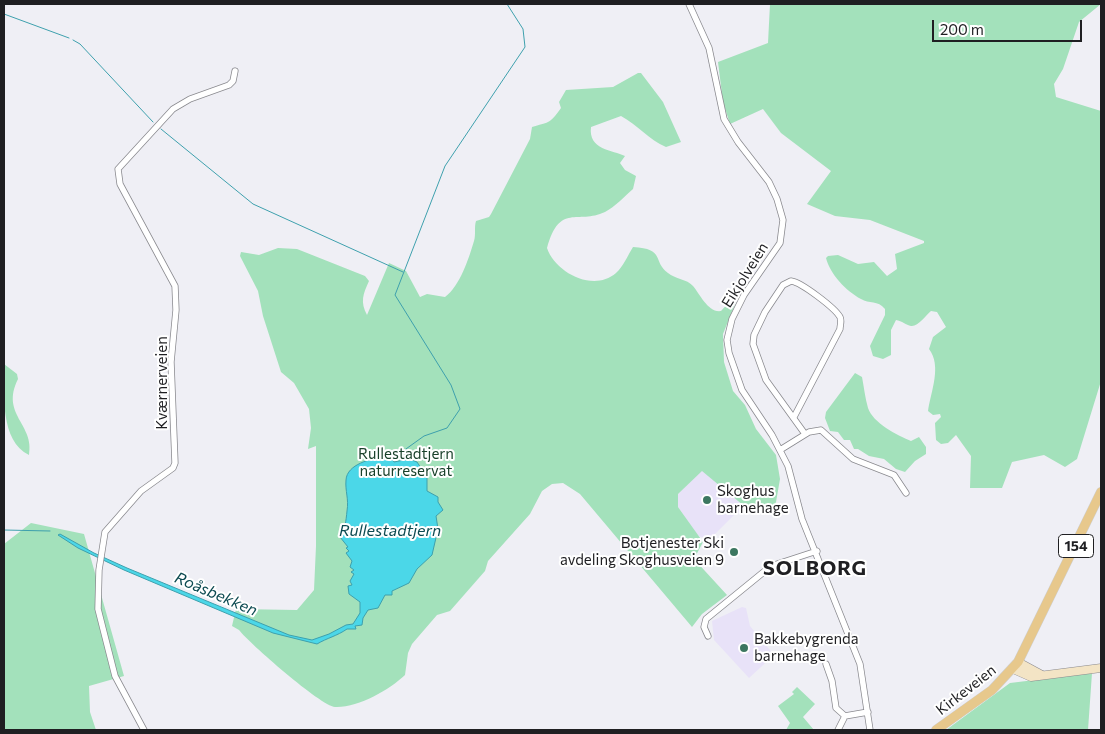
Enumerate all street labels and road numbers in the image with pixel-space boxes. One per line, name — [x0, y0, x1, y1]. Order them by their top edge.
street label: Eikjolveien — [718, 239, 772, 311]
street label: Kværnerveien — [153, 336, 171, 430]
road number: 154 — [1058, 534, 1094, 558]
street label: Kirkeveien — [932, 661, 1000, 719]

